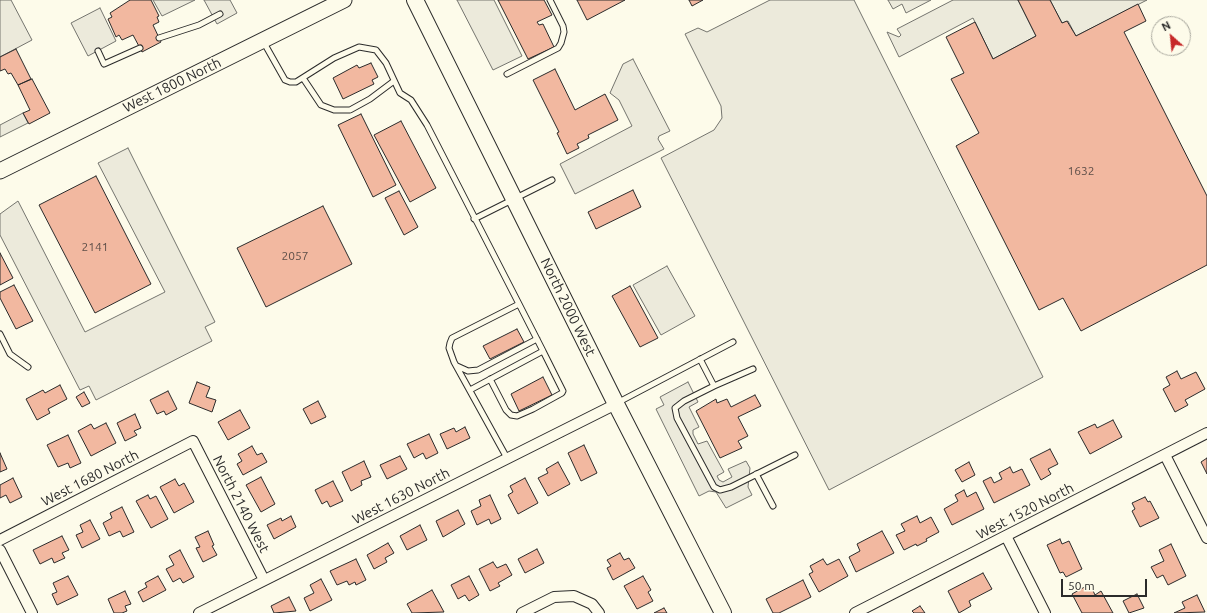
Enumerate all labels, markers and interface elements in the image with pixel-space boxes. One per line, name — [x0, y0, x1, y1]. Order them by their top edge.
north arrow — [1151, 16, 1191, 56]
text: N — [1160, 19, 1172, 33]
street label: West 1800 North — [120, 54, 224, 116]
house number: 1632 — [1067, 164, 1095, 178]
house number: 2141 — [81, 240, 109, 254]
house number: 2057 — [281, 249, 309, 263]
street label: North 2000 West — [537, 255, 599, 359]
street label: West 1680 North — [39, 446, 141, 510]
street label: North 2140 West — [209, 453, 273, 555]
street label: West 1630 North — [350, 464, 452, 528]
street label: West 1520 North — [974, 479, 1076, 543]
scale bar — [1063, 571, 1149, 597]
text: 50 m — [1068, 579, 1095, 592]

